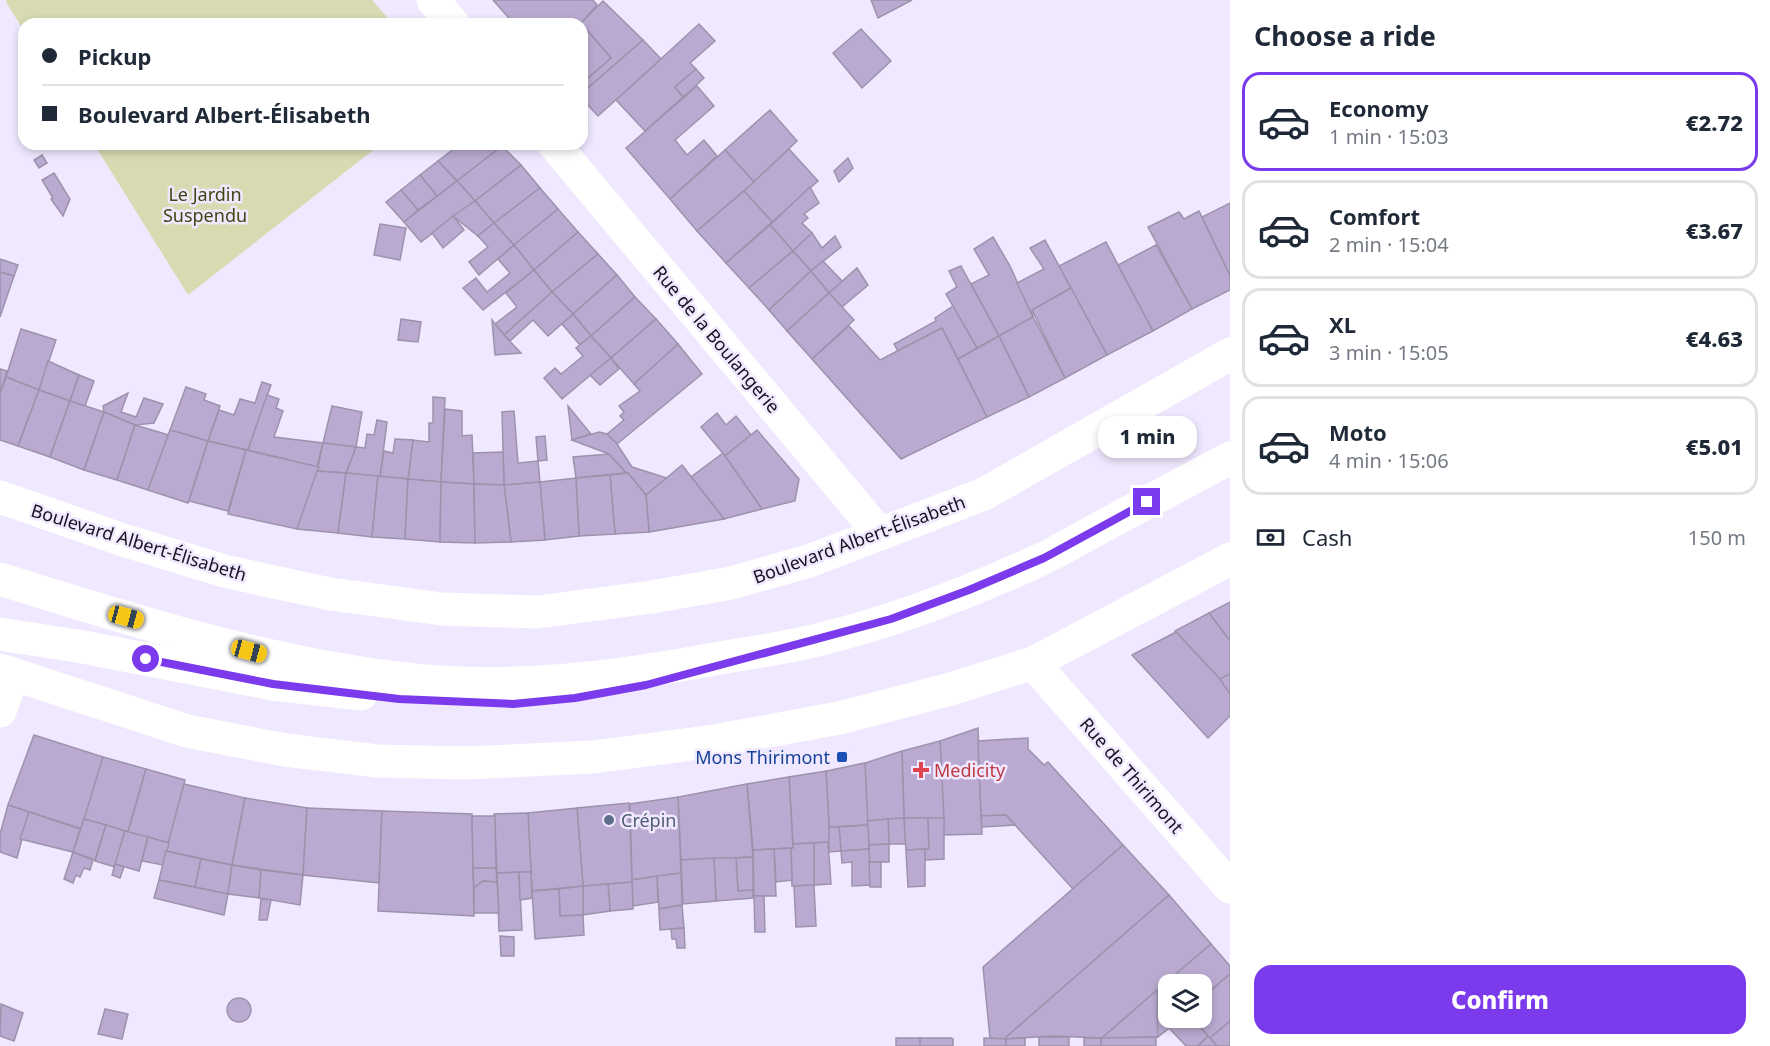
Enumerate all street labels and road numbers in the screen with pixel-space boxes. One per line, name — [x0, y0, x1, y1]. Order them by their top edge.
street label: Rue de la Boulangerie — [648, 260, 786, 418]
street label: Boulevard Albert-Élisabeth — [750, 489, 968, 589]
street label: Boulevard Albert-Élisabeth — [28, 498, 250, 586]
street label: Rue de Thirimont — [1075, 712, 1189, 838]

